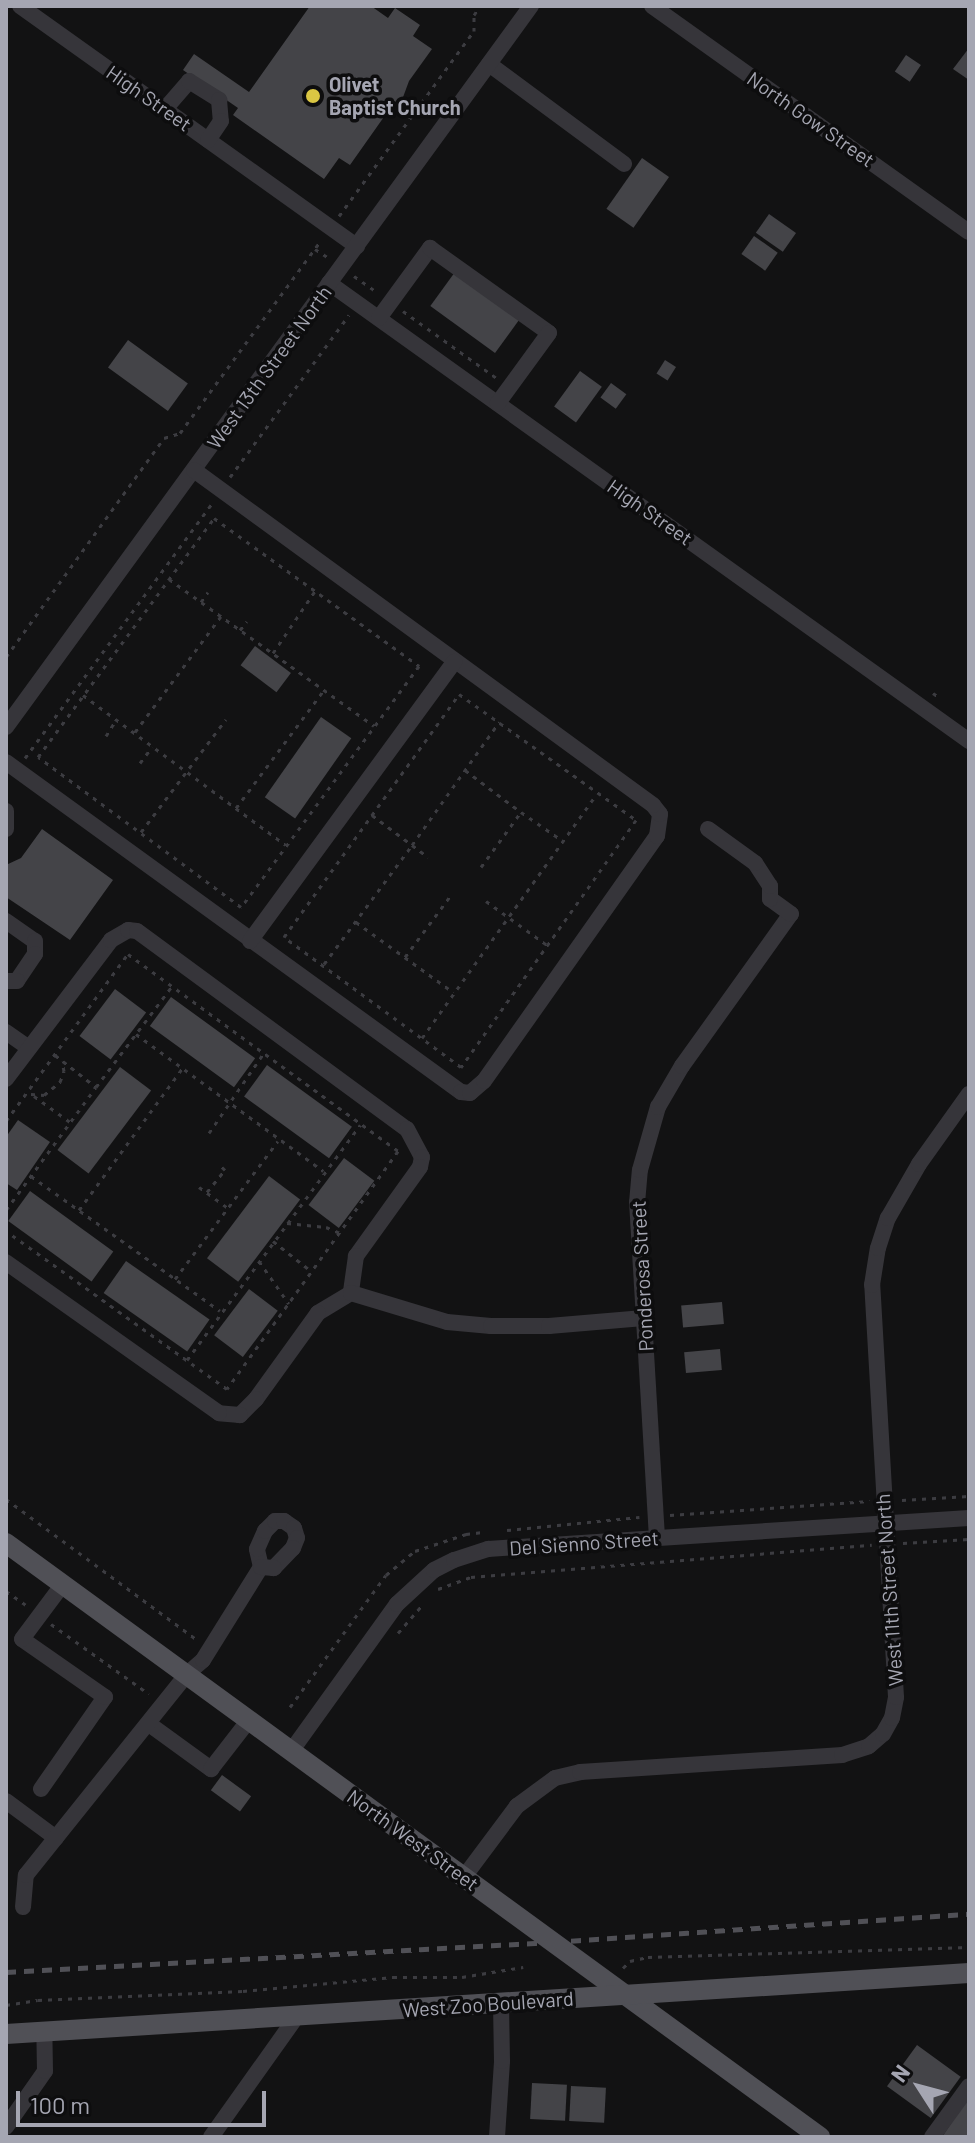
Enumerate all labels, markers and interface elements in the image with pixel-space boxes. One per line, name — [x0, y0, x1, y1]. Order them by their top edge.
street label: High Street — [102, 60, 196, 136]
street label: North Gow Street — [743, 66, 879, 172]
place label: Olivet Baptist Church — [329, 72, 461, 119]
marker: Olivet Baptist Church — [304, 87, 322, 105]
street label: West 13th Street North — [202, 281, 336, 453]
street label: High Street — [603, 474, 697, 550]
street label: Ponderosa Street — [626, 1200, 658, 1352]
street label: West 11th Street North — [870, 1493, 908, 1687]
street label: Del Sienno Street — [508, 1526, 660, 1560]
street label: North West Street — [343, 1784, 483, 1896]
street label: West Zoo Boulevard — [402, 1986, 574, 2022]
north arrow — [879, 2047, 959, 2127]
text: N — [885, 2059, 914, 2086]
scale bar — [20, 2075, 270, 2125]
text: 100 m — [30, 2090, 90, 2119]

